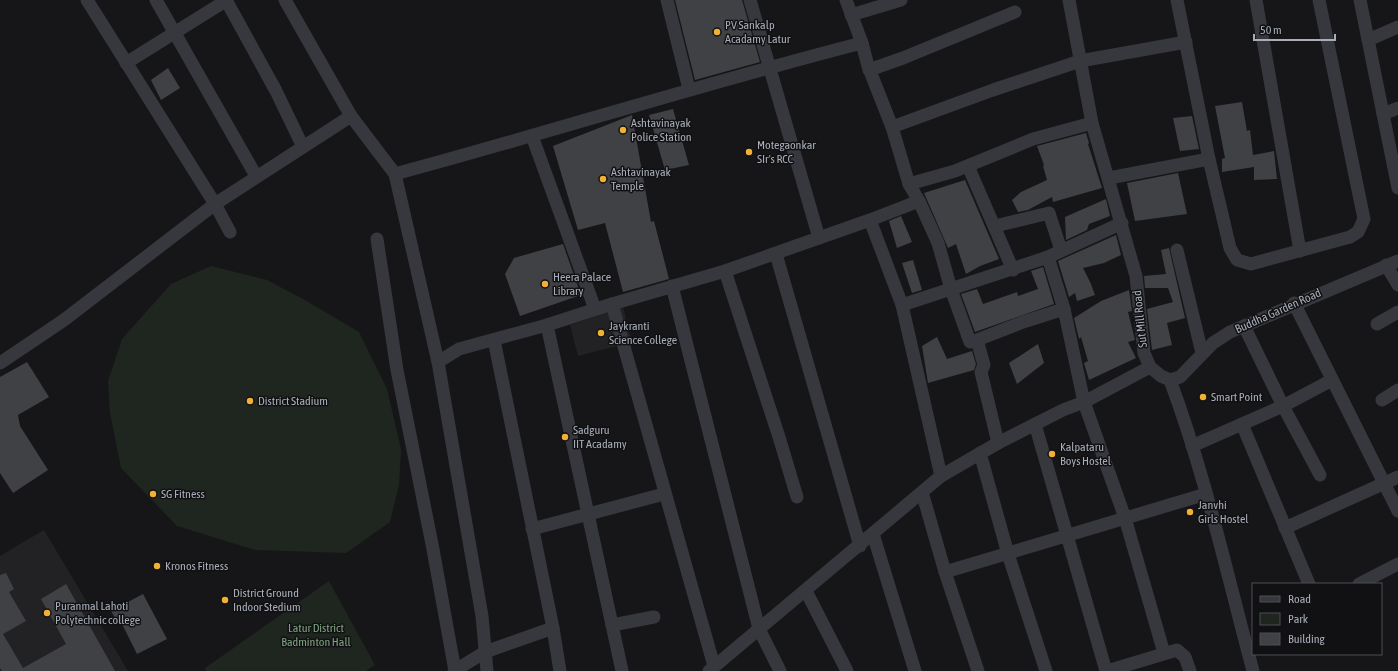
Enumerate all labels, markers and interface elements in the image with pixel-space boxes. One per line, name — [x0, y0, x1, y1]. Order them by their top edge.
scale bar — [1254, 16, 1335, 42]
place label: PV Sankalp Acadamy Latur — [725, 18, 791, 46]
text: 50 m — [1260, 23, 1282, 37]
marker: PV Sankalp Acadamy Latur — [712, 27, 722, 37]
place label: Ashtavinayak Police Station — [631, 116, 692, 144]
marker: Ashtavinayak Police Station — [618, 125, 628, 135]
place label: Motegaonkar SIr's RCC — [757, 138, 816, 166]
marker: Motegaonkar SIr's RCC — [744, 147, 754, 157]
place label: Ashtavinayak Temple — [611, 165, 671, 193]
marker: Ashtavinayak Temple — [598, 174, 608, 184]
place label: Heera Palace Library — [553, 270, 611, 298]
marker: Heera Palace Library — [540, 279, 550, 289]
street label: Buddha Garden Road — [1233, 286, 1323, 336]
street label: Sut Mill Road — [1130, 290, 1150, 348]
place label: Jaykranti Science College — [609, 319, 677, 347]
marker: Jaykranti Science College — [596, 328, 606, 338]
place label: Smart Point — [1211, 390, 1263, 404]
marker: Smart Point — [1198, 392, 1208, 402]
place label: District Stadium — [258, 394, 328, 408]
marker: District Stadium — [245, 396, 255, 406]
place label: Sadguru IIT Acadamy — [573, 423, 627, 451]
marker: Sadguru IIT Acadamy — [560, 432, 570, 442]
place label: Kalpataru Boys Hostel — [1060, 440, 1112, 468]
marker: Kalpataru Boys Hostel — [1047, 449, 1057, 459]
place label: SG Fitness — [161, 487, 205, 501]
marker: SG Fitness — [148, 489, 158, 499]
place label: Janvhi Girls Hostel — [1198, 498, 1249, 526]
marker: Janvhi Girls Hostel — [1185, 507, 1195, 517]
place label: Kronos Fitness — [165, 559, 228, 573]
marker: Kronos Fitness — [152, 561, 162, 571]
legend — [1252, 583, 1382, 655]
place label: District Ground Indoor Stedium — [233, 586, 301, 614]
text: Road — [1288, 592, 1311, 606]
marker: District Ground Indoor Stedium — [220, 595, 230, 605]
place label: Puranmal Lahoti Polytechnic college — [55, 599, 140, 627]
marker: Puranmal Lahoti Polytechnic college — [42, 608, 52, 618]
text: Park — [1288, 612, 1309, 626]
park label: Latur District Badminton Hall — [281, 621, 352, 649]
text: Building — [1288, 632, 1326, 646]

